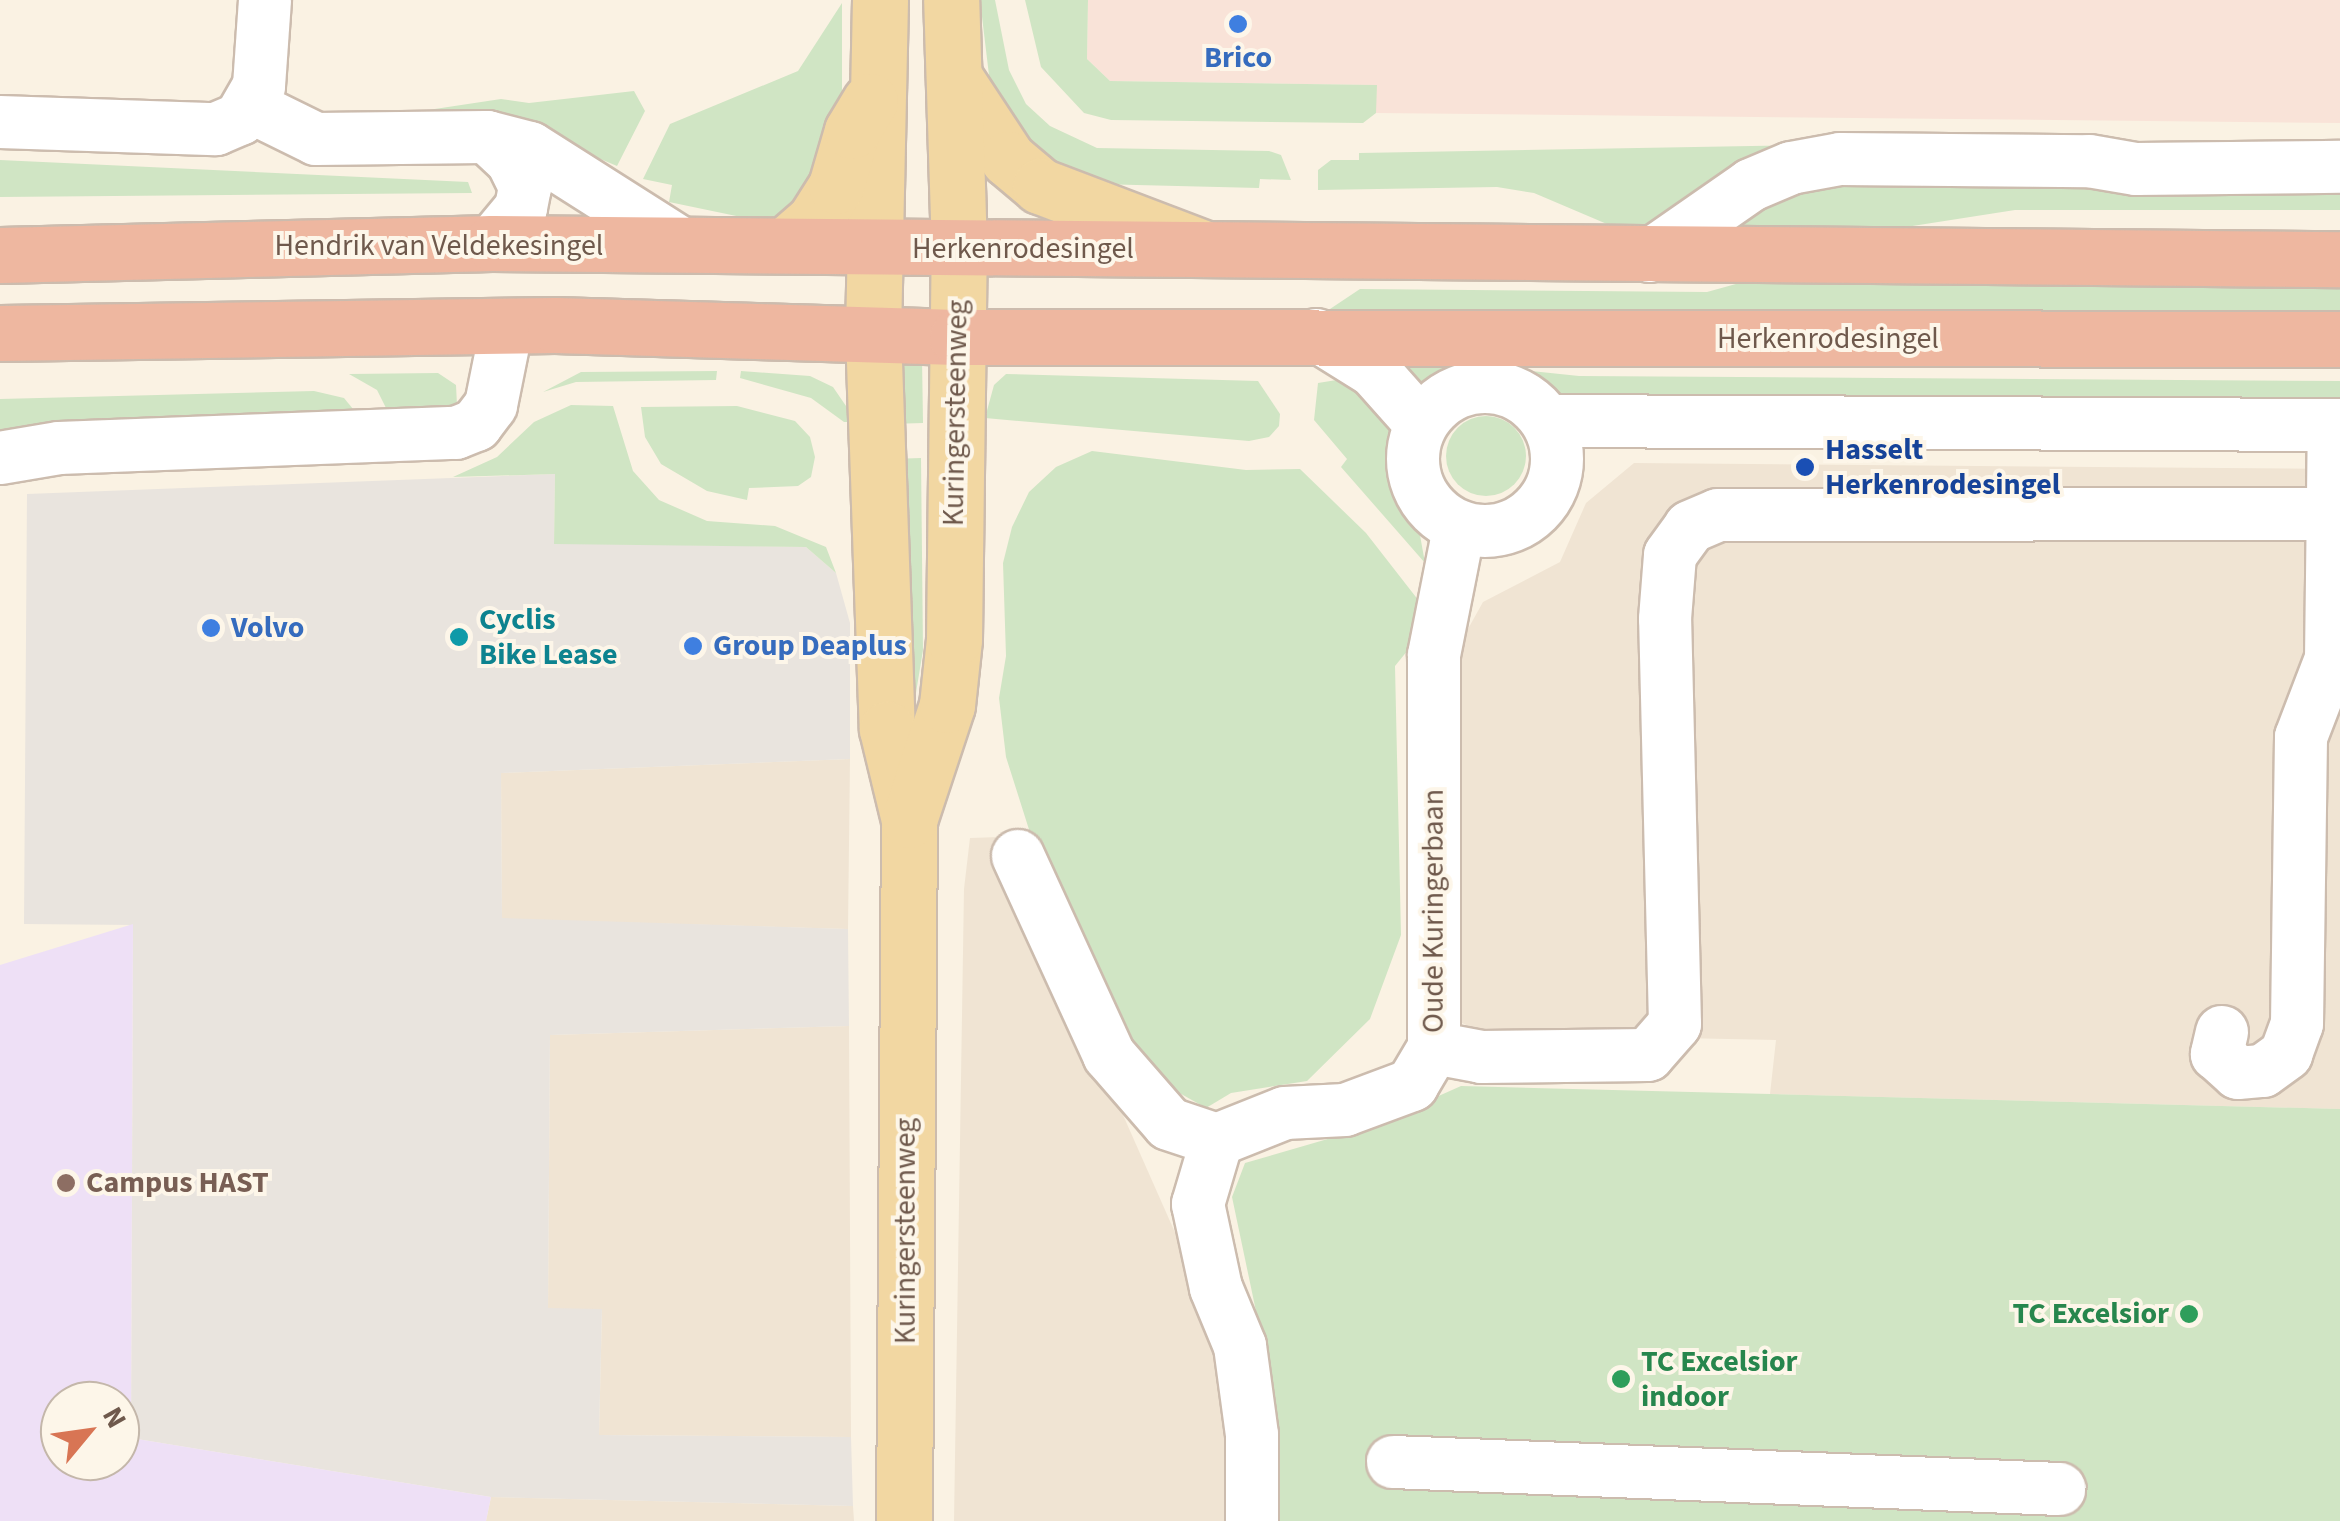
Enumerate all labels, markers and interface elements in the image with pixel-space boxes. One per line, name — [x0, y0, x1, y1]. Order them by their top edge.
marker: Brico — [1227, 13, 1249, 35]
place label: Brico — [1204, 40, 1272, 76]
street label: Hendrik van Veldekesingel — [275, 228, 603, 264]
street label: Herkenrodesingel — [912, 231, 1134, 267]
street label: Kuringersteenweg — [936, 300, 976, 526]
street label: Herkenrodesingel — [1717, 321, 1939, 357]
place label: Hasselt Herkenrodesingel — [1825, 432, 2060, 502]
marker: Hasselt Herkenrodesingel — [1794, 456, 1816, 478]
place label: Cyclis Bike Lease — [479, 602, 618, 672]
place label: Volvo — [231, 610, 304, 646]
marker: Volvo — [200, 617, 222, 639]
marker: Cyclis Bike Lease — [448, 626, 470, 648]
place label: Group Deaplus — [713, 628, 907, 664]
marker: Group Deaplus — [682, 635, 704, 657]
street label: Oude Kuringerbaan — [1416, 789, 1452, 1033]
street label: Kuringersteenweg — [888, 1118, 924, 1344]
place label: Campus HAST — [86, 1165, 269, 1201]
marker: Campus HAST — [55, 1172, 77, 1194]
place label: TC Excelsior — [2012, 1296, 2169, 1332]
marker: TC Excelsior — [2178, 1303, 2200, 1325]
place label: TC Excelsior indoor — [1641, 1344, 1798, 1414]
marker: TC Excelsior indoor — [1610, 1368, 1632, 1390]
north arrow — [40, 1381, 140, 1481]
text: N — [92, 1400, 136, 1435]

